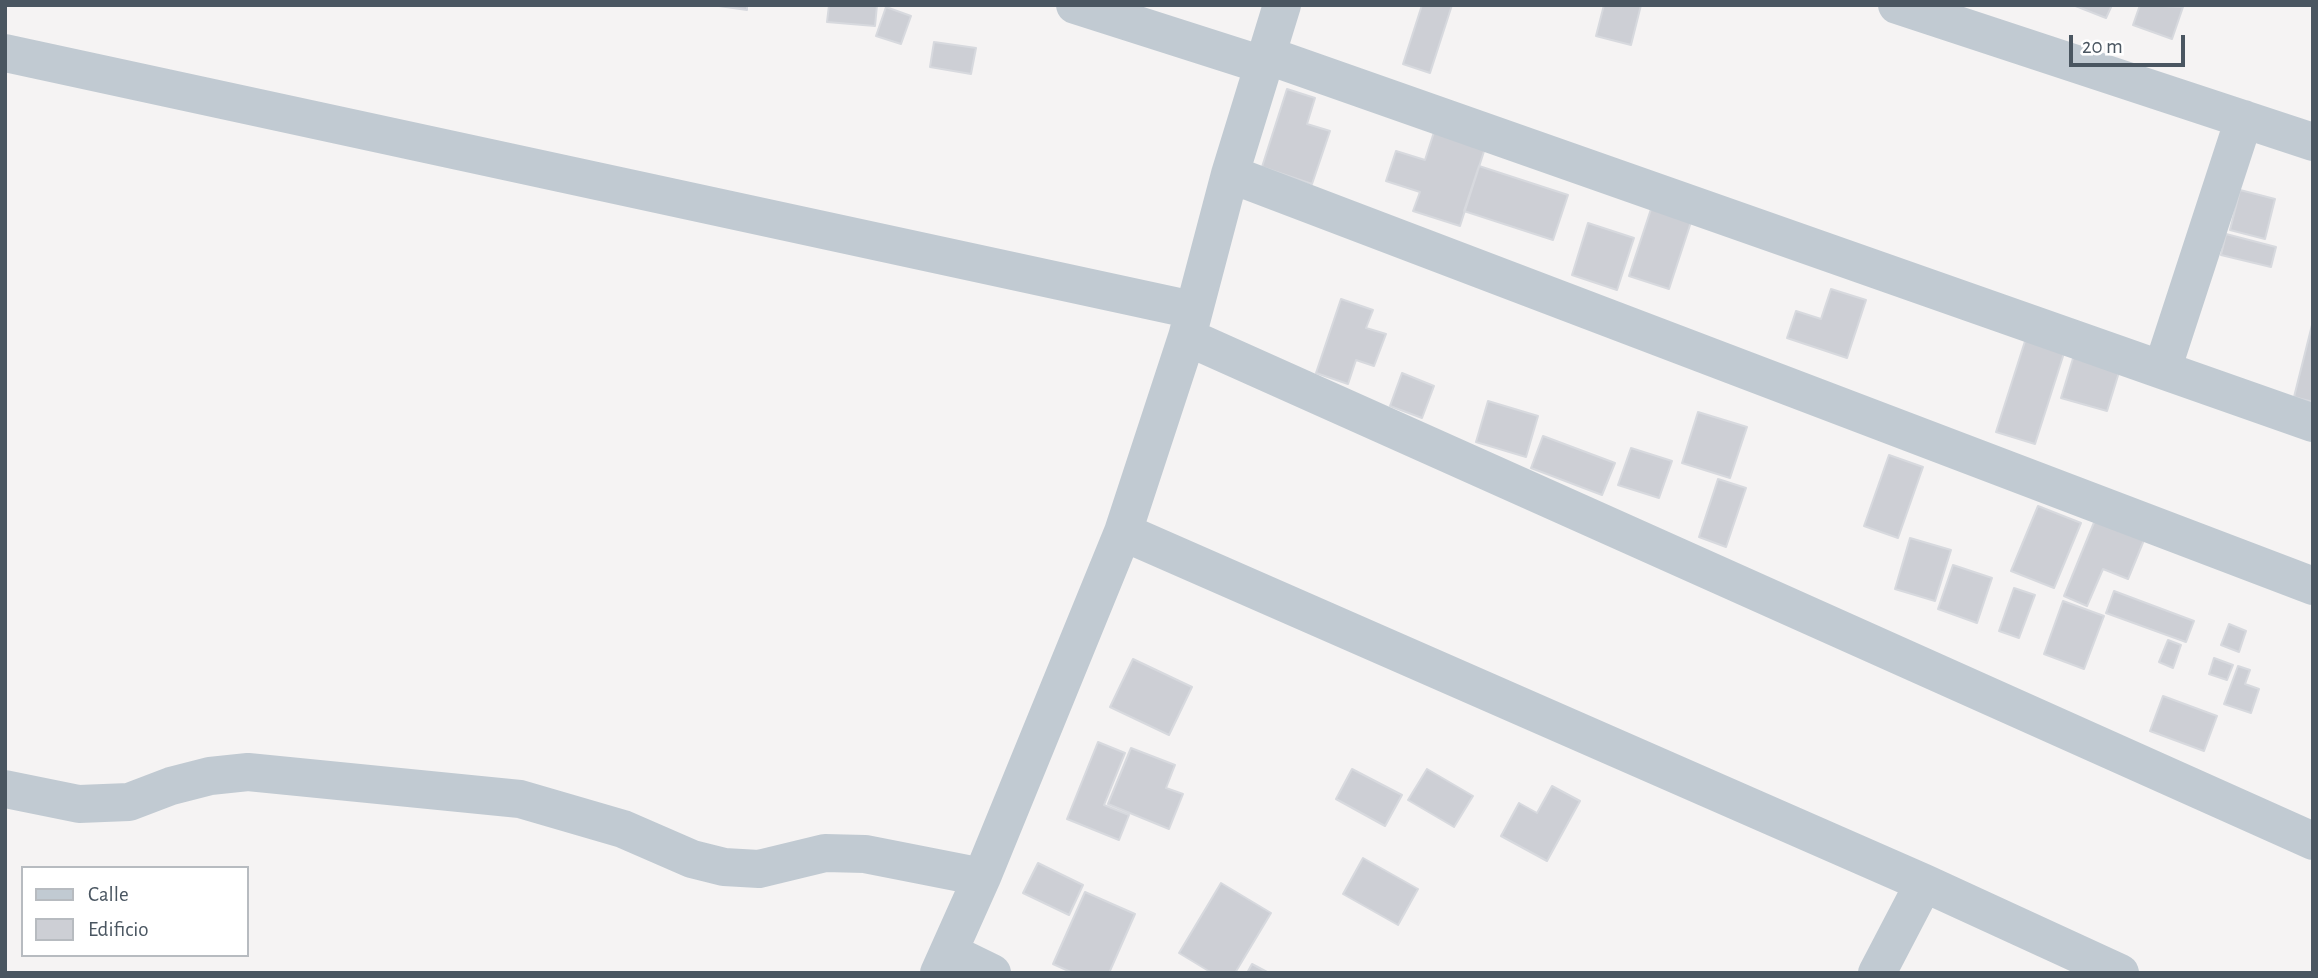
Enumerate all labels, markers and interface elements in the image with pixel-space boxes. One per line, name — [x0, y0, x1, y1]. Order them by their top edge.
scale bar — [2073, 21, 2188, 65]
text: 20 m — [2082, 36, 2123, 57]
legend — [21, 866, 248, 957]
text: Calle — [88, 884, 129, 905]
text: Edificio — [88, 919, 149, 940]

